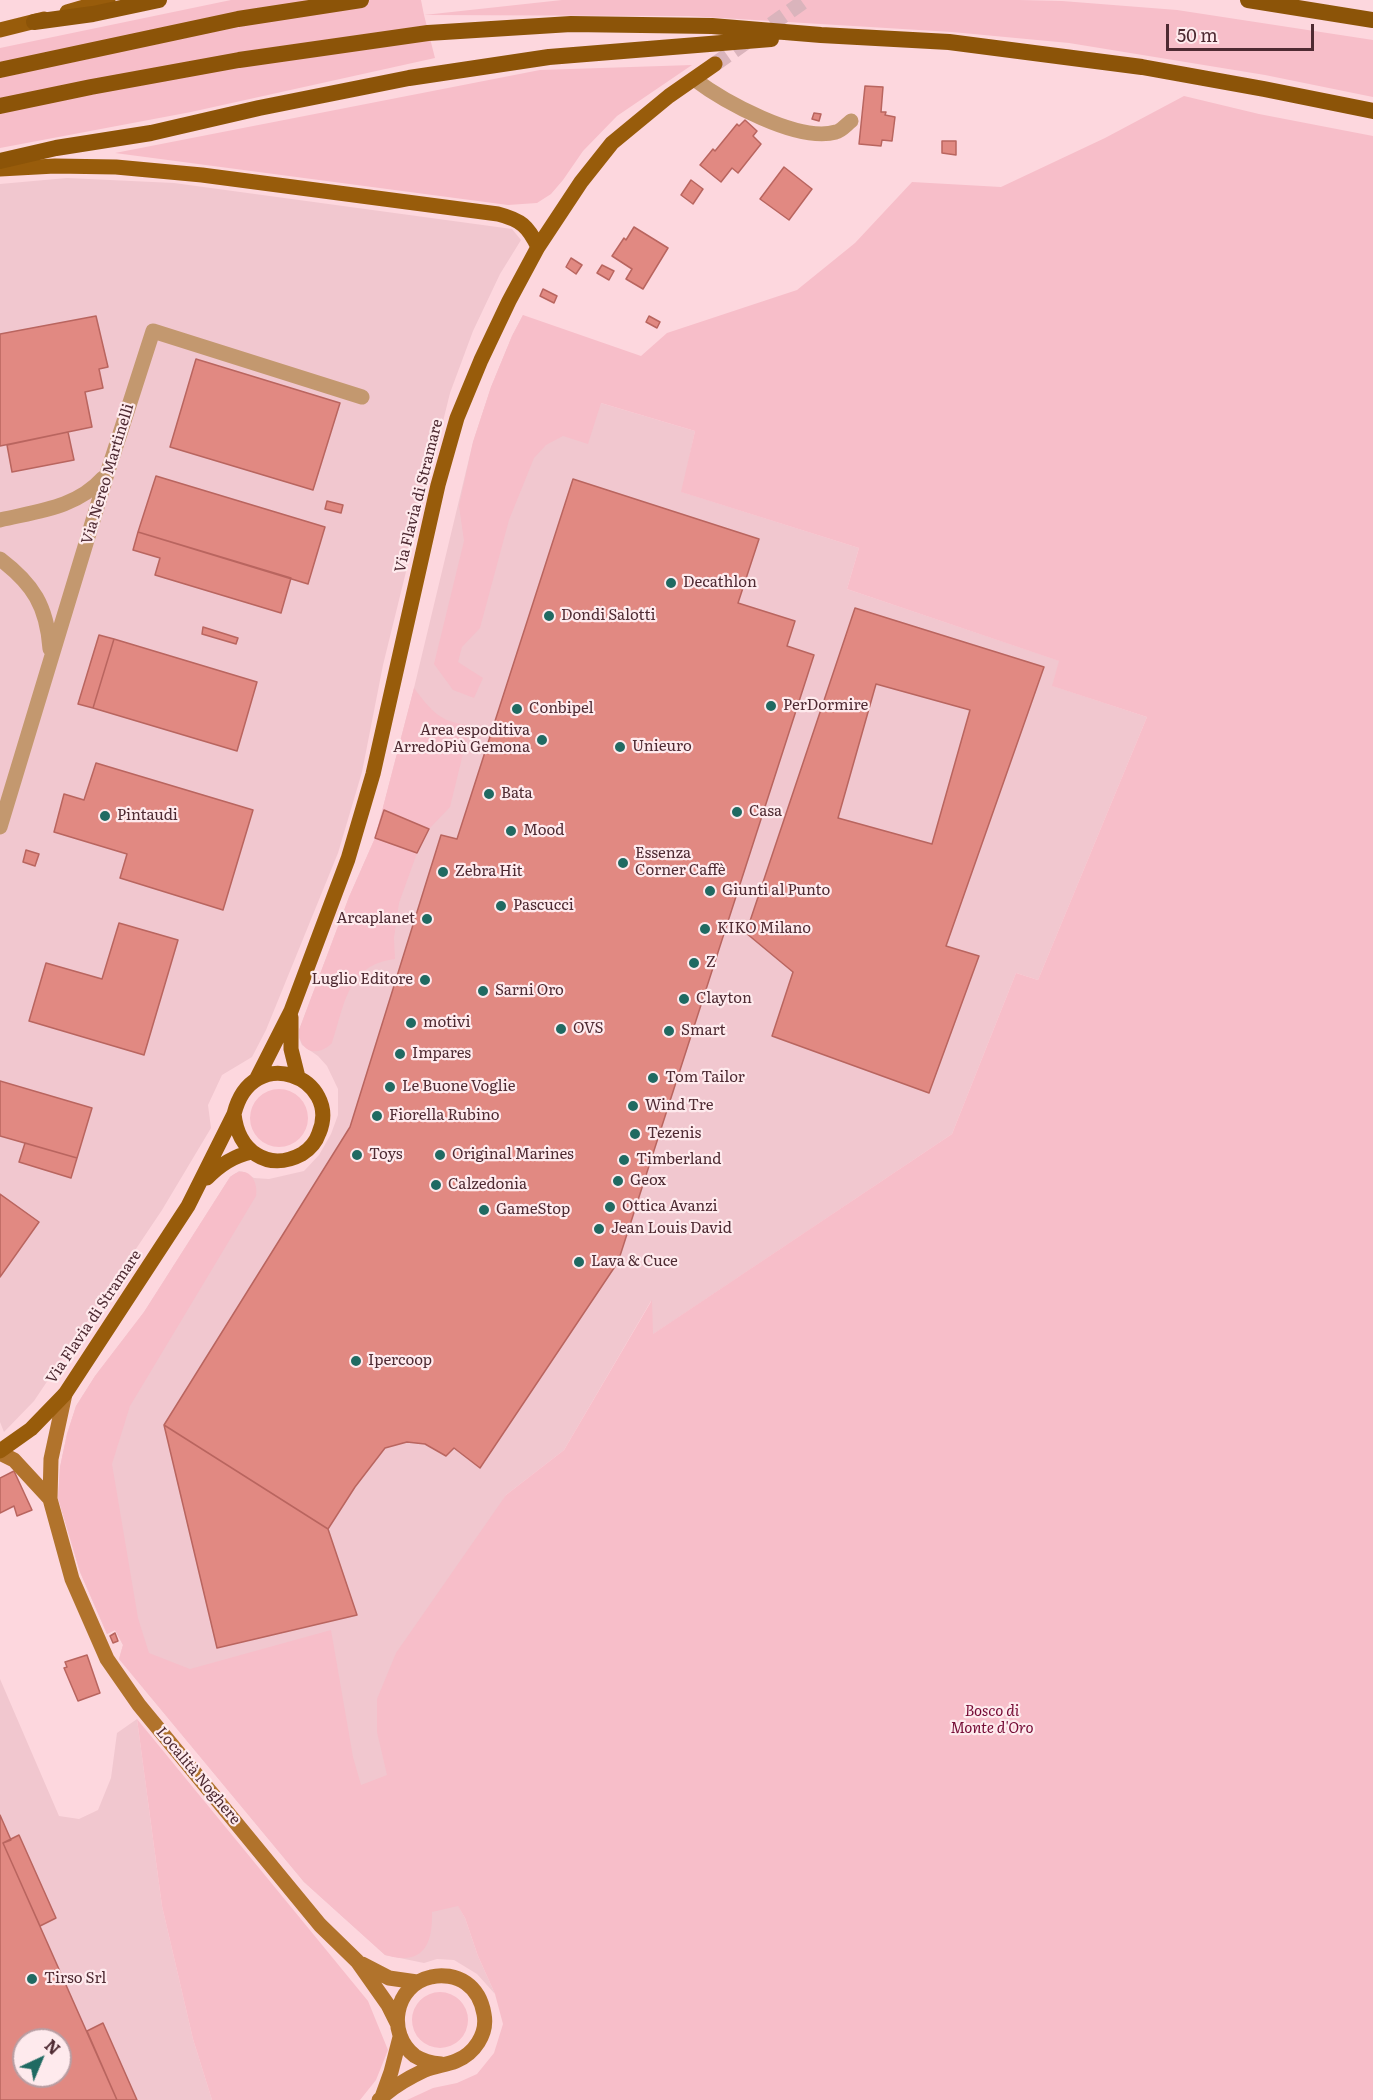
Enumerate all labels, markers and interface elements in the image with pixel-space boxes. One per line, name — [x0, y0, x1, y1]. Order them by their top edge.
scale bar — [1169, 12, 1318, 50]
text: 50 m — [1177, 21, 1218, 48]
street label: Via Nereo Martinelli — [78, 401, 138, 547]
street label: Via Flavia di Stramare — [391, 417, 447, 575]
place label: Decathlon — [683, 574, 757, 592]
marker: Decathlon — [664, 576, 678, 590]
place label: Dondi Salotti — [561, 607, 656, 625]
marker: Dondi Salotti — [542, 609, 556, 623]
place label: PerDormire — [783, 697, 868, 715]
marker: PerDormire — [764, 699, 778, 713]
place label: Conbipel — [529, 700, 594, 718]
marker: Conbipel — [510, 702, 524, 716]
place label: Area espoditiva ArredoPiù Gemona — [393, 722, 530, 757]
marker: Area espoditiva ArredoPiù Gemona — [535, 733, 549, 747]
place label: Unieuro — [632, 738, 692, 756]
marker: Unieuro — [613, 740, 627, 754]
place label: Bata — [501, 785, 533, 803]
marker: Bata — [482, 787, 496, 801]
place label: Casa — [749, 803, 782, 821]
marker: Casa — [730, 805, 744, 819]
place label: Pintaudi — [117, 807, 178, 825]
marker: Pintaudi — [98, 809, 112, 823]
place label: Mood — [523, 822, 565, 840]
marker: Mood — [504, 824, 518, 838]
place label: Essenza Corner Caffè — [635, 845, 726, 880]
marker: Essenza Corner Caffè — [616, 856, 630, 870]
place label: Zebra Hit — [455, 863, 523, 881]
marker: Zebra Hit — [436, 865, 450, 879]
place label: Giunti al Punto — [722, 882, 830, 900]
marker: Giunti al Punto — [703, 884, 717, 898]
place label: Pascucci — [513, 897, 574, 915]
marker: Pascucci — [494, 899, 508, 913]
place label: Arcaplanet — [336, 910, 415, 928]
marker: Arcaplanet — [420, 912, 434, 926]
place label: KIKO Milano — [717, 920, 811, 938]
marker: KIKO Milano — [698, 922, 712, 936]
place label: Z — [706, 954, 716, 972]
marker: Z — [687, 956, 701, 970]
place label: Luglio Editore — [312, 971, 413, 989]
marker: Luglio Editore — [418, 973, 432, 987]
place label: Sarni Oro — [495, 982, 564, 1000]
marker: Sarni Oro — [476, 984, 490, 998]
place label: Clayton — [696, 990, 752, 1008]
marker: Clayton — [677, 992, 691, 1006]
place label: motivi — [423, 1014, 471, 1032]
marker: motivi — [404, 1016, 418, 1030]
place label: OVS — [573, 1020, 604, 1038]
marker: OVS — [554, 1022, 568, 1036]
place label: Smart — [681, 1022, 726, 1040]
marker: Smart — [662, 1024, 676, 1038]
place label: Impares — [412, 1045, 471, 1063]
marker: Impares — [393, 1047, 407, 1061]
place label: Tom Tailor — [665, 1069, 745, 1087]
marker: Tom Tailor — [646, 1071, 660, 1085]
place label: Le Buone Voglie — [402, 1078, 515, 1096]
marker: Le Buone Voglie — [383, 1080, 397, 1094]
place label: Wind Tre — [645, 1097, 714, 1115]
marker: Wind Tre — [626, 1099, 640, 1113]
place label: Fiorella Rubino — [389, 1107, 500, 1125]
marker: Fiorella Rubino — [370, 1109, 384, 1123]
place label: Tezenis — [647, 1125, 701, 1143]
marker: Tezenis — [628, 1127, 642, 1141]
place label: Toys — [369, 1146, 403, 1164]
place label: Original Marines — [452, 1146, 574, 1164]
marker: Toys — [350, 1148, 364, 1162]
marker: Original Marines — [433, 1148, 447, 1162]
place label: Timberland — [636, 1151, 722, 1169]
marker: Timberland — [617, 1153, 631, 1167]
place label: Geox — [630, 1172, 666, 1190]
marker: Geox — [611, 1174, 625, 1188]
place label: Calzedonia — [448, 1176, 527, 1194]
marker: Calzedonia — [429, 1178, 443, 1192]
place label: Ottica Avanzi — [622, 1198, 718, 1216]
marker: Ottica Avanzi — [603, 1200, 617, 1214]
place label: GameStop — [496, 1201, 570, 1219]
marker: GameStop — [477, 1203, 491, 1217]
place label: Jean Louis David — [611, 1220, 732, 1238]
marker: Jean Louis David — [592, 1222, 606, 1236]
street label: Via Flavia di Stramare — [43, 1247, 145, 1387]
place label: Lava & Cuce — [591, 1253, 678, 1271]
marker: Lava & Cuce — [572, 1255, 586, 1269]
place label: Ipercoop — [368, 1352, 432, 1370]
marker: Ipercoop — [349, 1354, 363, 1368]
park label: Bosco di Monte d'Oro — [950, 1703, 1034, 1738]
street label: Località Noghere — [152, 1724, 244, 1828]
place label: Tirso Srl — [44, 1970, 106, 1988]
marker: Tirso Srl — [25, 1972, 39, 1986]
north arrow — [12, 2028, 72, 2088]
text: N — [40, 2033, 66, 2060]

